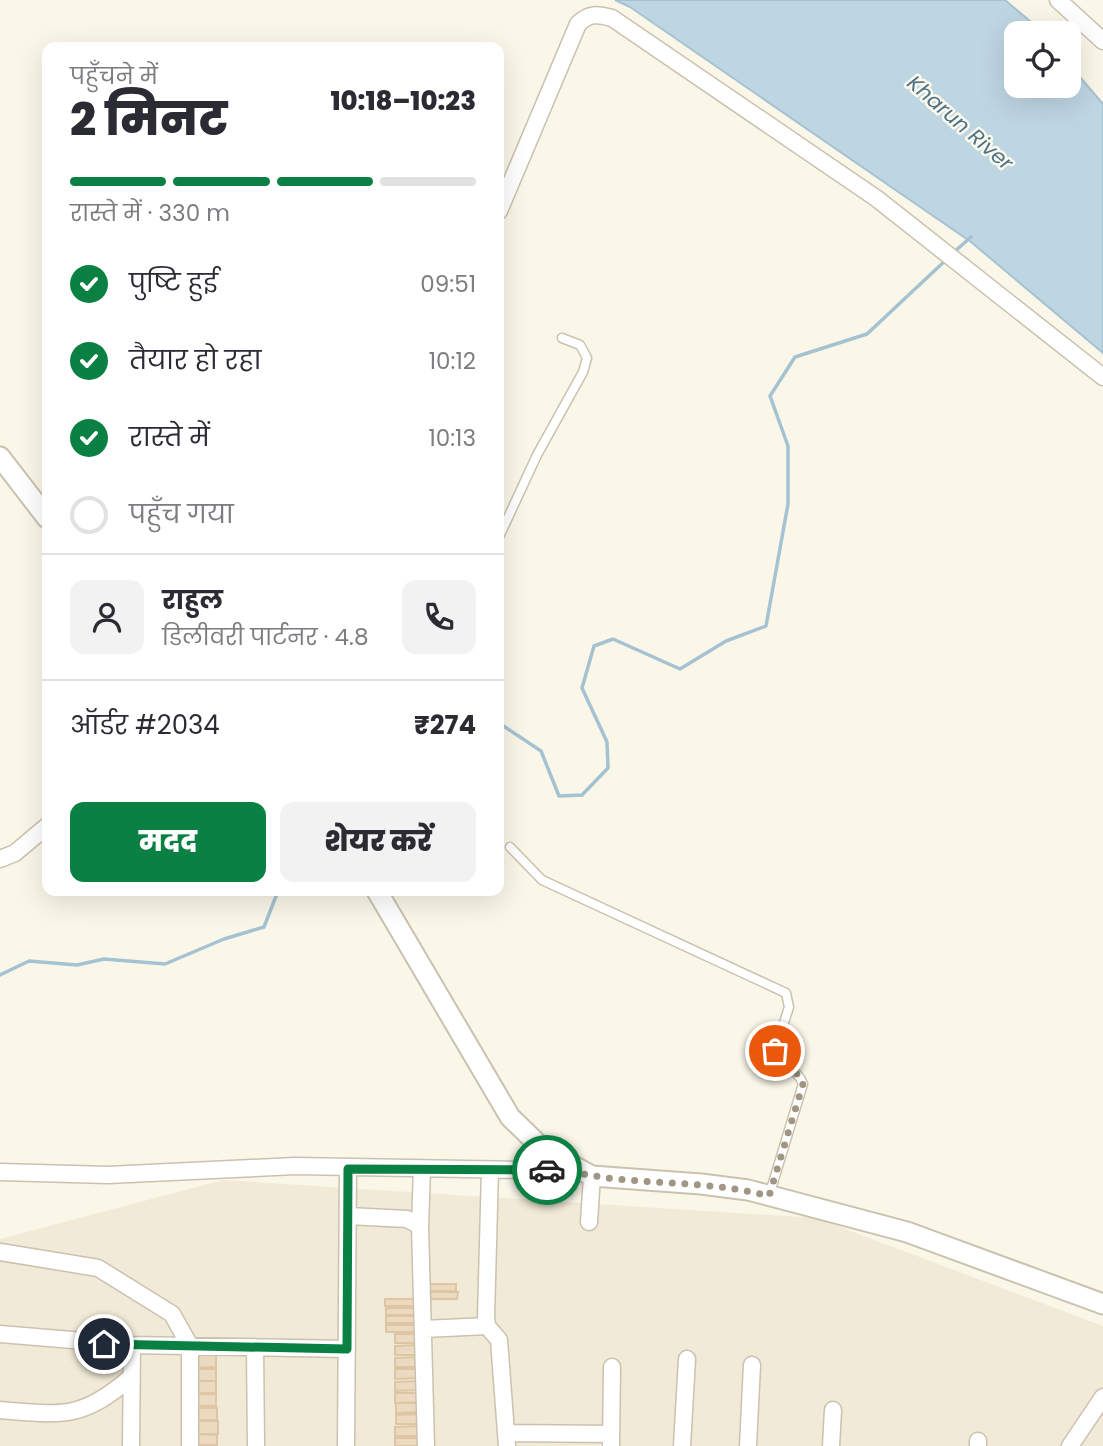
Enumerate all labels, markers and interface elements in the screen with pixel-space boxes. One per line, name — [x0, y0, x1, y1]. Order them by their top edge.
map controls — [1004, 21, 1081, 98]
button: locate — [1004, 21, 1081, 98]
text: पहुँचने में — [70, 60, 158, 92]
water label: Kharun River — [901, 68, 1020, 178]
text: 10:18–10:23 — [330, 83, 476, 119]
text: 2 मिनट — [70, 87, 228, 151]
text: रास्ते में · 330 m — [70, 197, 230, 229]
icon: check — [70, 265, 108, 303]
text: पुष्टि हुई — [129, 265, 218, 301]
text: 09:51 — [420, 268, 476, 300]
icon: check — [70, 342, 108, 380]
text: तैयार हो रहा — [129, 342, 261, 378]
text: 10:12 — [429, 345, 476, 377]
icon: check — [70, 419, 108, 457]
text: रास्ते में — [129, 419, 210, 455]
text: 10:13 — [428, 422, 476, 454]
text: पहुँच गया — [129, 496, 234, 532]
button: person — [70, 580, 144, 654]
button: phone — [402, 580, 476, 654]
text: राहुल — [162, 582, 223, 618]
text: डिलीवरी पार्टनर · 4.8 — [162, 621, 368, 653]
text: ऑर्डर #2034 — [70, 707, 220, 743]
text: ₹274 — [414, 707, 476, 743]
button: मदद — [70, 802, 266, 882]
button: शेयर करें — [280, 802, 476, 882]
pin — [745, 1021, 805, 1081]
icon: bag — [756, 1032, 794, 1070]
courier — [512, 1135, 582, 1205]
icon: car — [528, 1151, 566, 1189]
pin — [74, 1314, 134, 1374]
icon: home — [85, 1325, 123, 1363]

